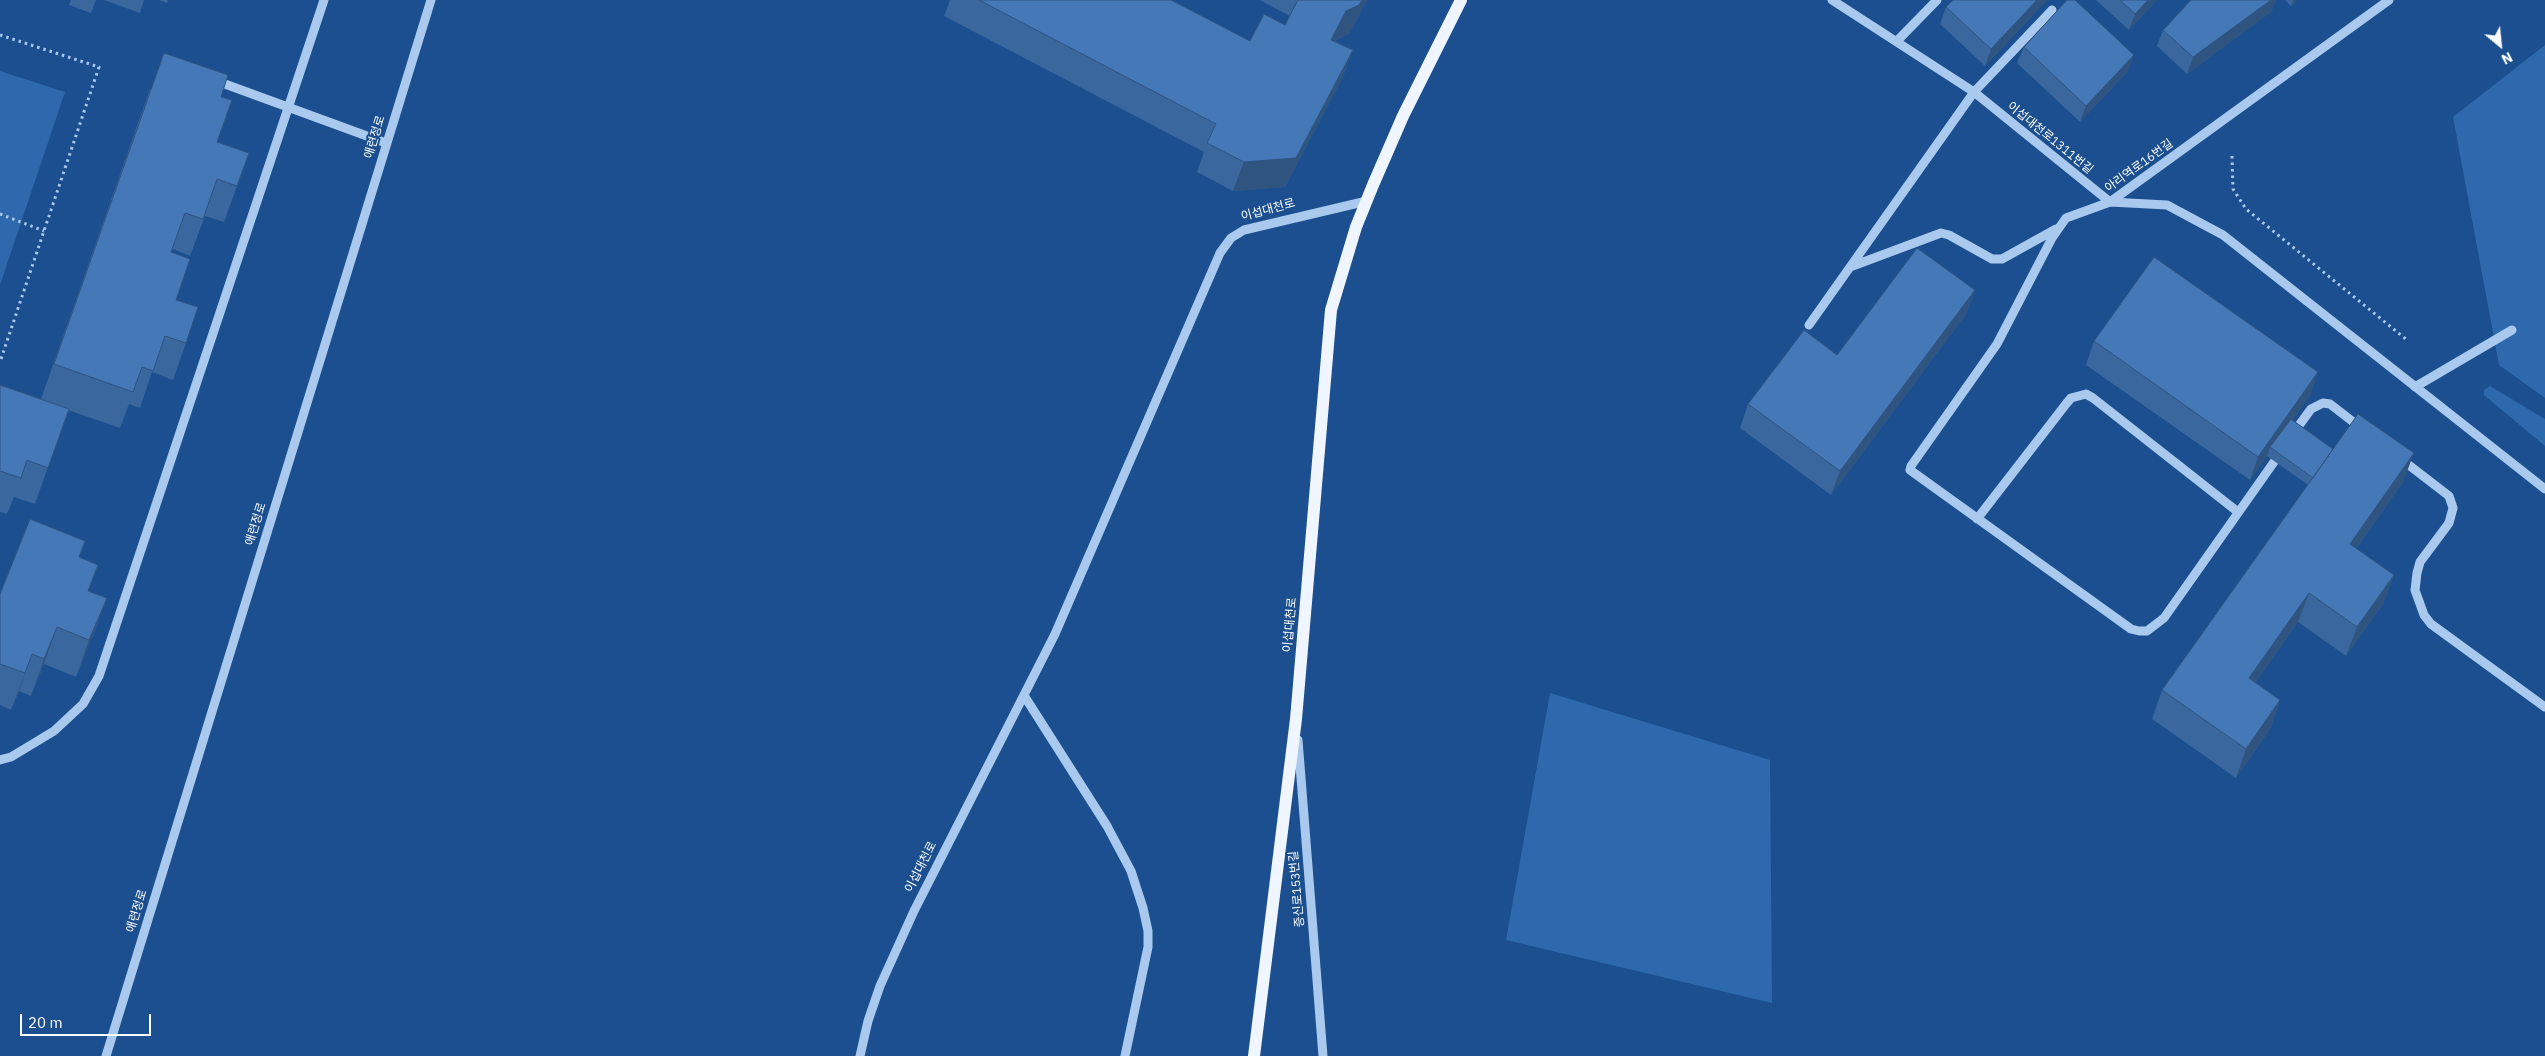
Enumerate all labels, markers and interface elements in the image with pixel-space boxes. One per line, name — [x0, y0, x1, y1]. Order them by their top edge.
north arrow — [2475, 20, 2525, 70]
text: N — [2498, 48, 2516, 69]
street label: 이섭대천로1311번길 — [2004, 99, 2096, 177]
street label: 애련정로 — [362, 114, 388, 160]
street label: 아리역로16번길 — [2102, 136, 2176, 196]
street label: 이섭대천로 — [1239, 196, 1297, 224]
street label: 애련정로 — [243, 501, 269, 547]
street label: 이섭대천로 — [1280, 597, 1300, 653]
street label: 이섭대천로 — [902, 839, 940, 895]
street label: 증신로153번길 — [1286, 850, 1308, 928]
street label: 애련정로 — [124, 888, 150, 934]
scale bar — [22, 1004, 154, 1036]
text: 20 m — [28, 1013, 63, 1032]

